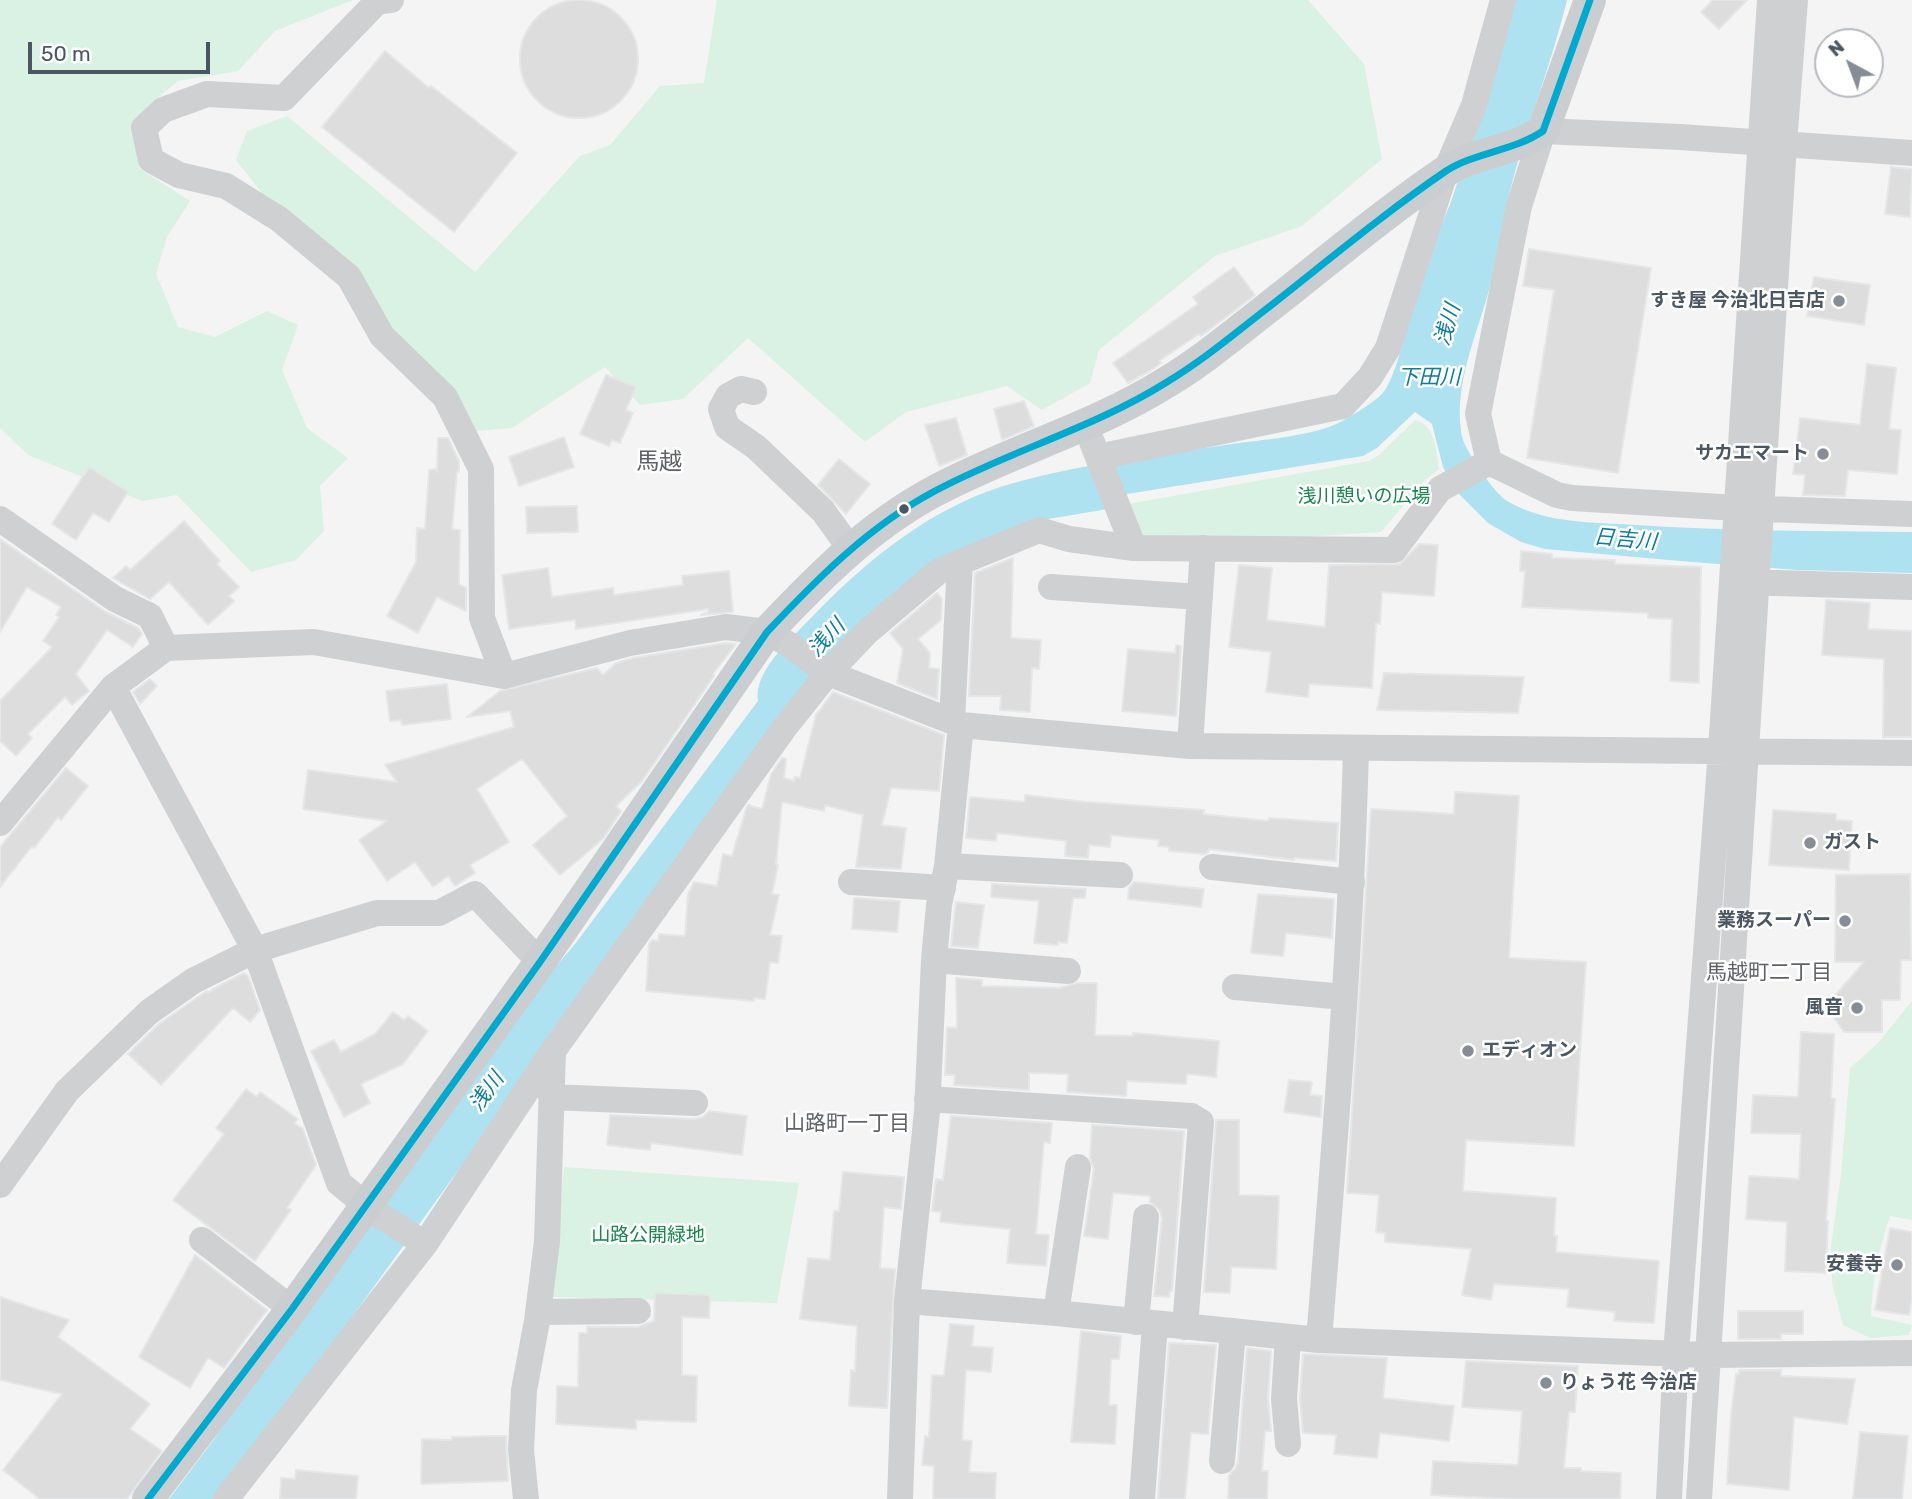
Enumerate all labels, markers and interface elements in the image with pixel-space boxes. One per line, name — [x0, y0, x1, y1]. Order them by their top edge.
scale bar — [32, 28, 214, 72]
north arrow — [1814, 28, 1884, 98]
text: N — [1823, 35, 1849, 61]
text: 50 m — [41, 41, 91, 66]
place label: すき屋 今治北日吉店 — [1650, 290, 1825, 312]
marker: すき屋 今治北日吉店 — [1831, 293, 1847, 309]
water label: 浅川 — [1430, 301, 1466, 349]
water label: 下田川 — [1398, 365, 1460, 391]
place label: サカエマート — [1695, 443, 1809, 465]
marker: サカエマート — [1815, 446, 1831, 462]
district label: 馬越 — [636, 448, 682, 476]
park label: 浅川憩いの広場 — [1298, 486, 1430, 508]
unlabelled marker — [897, 502, 911, 516]
water label: 日吉川 — [1593, 525, 1657, 555]
water label: 浅川 — [803, 614, 851, 662]
place label: ガスト — [1824, 832, 1881, 854]
marker: ガスト — [1802, 835, 1818, 851]
place label: 業務スーパー — [1717, 910, 1831, 932]
marker: 業務スーパー — [1837, 913, 1853, 929]
district label: 馬越町二丁目 — [1706, 960, 1832, 986]
place label: 風音 — [1805, 997, 1843, 1019]
marker: 風音 — [1849, 1000, 1865, 1016]
place label: エディオン — [1482, 1040, 1577, 1062]
marker: エディオン — [1460, 1043, 1476, 1059]
water label: 浅川 — [464, 1068, 510, 1116]
district label: 山路町一丁目 — [784, 1111, 910, 1137]
park label: 山路公開緑地 — [591, 1225, 705, 1247]
place label: 安養寺 — [1826, 1254, 1883, 1276]
marker: 安養寺 — [1889, 1257, 1905, 1273]
place label: りょう花 今治店 — [1560, 1372, 1697, 1394]
marker: りょう花 今治店 — [1538, 1375, 1554, 1391]

